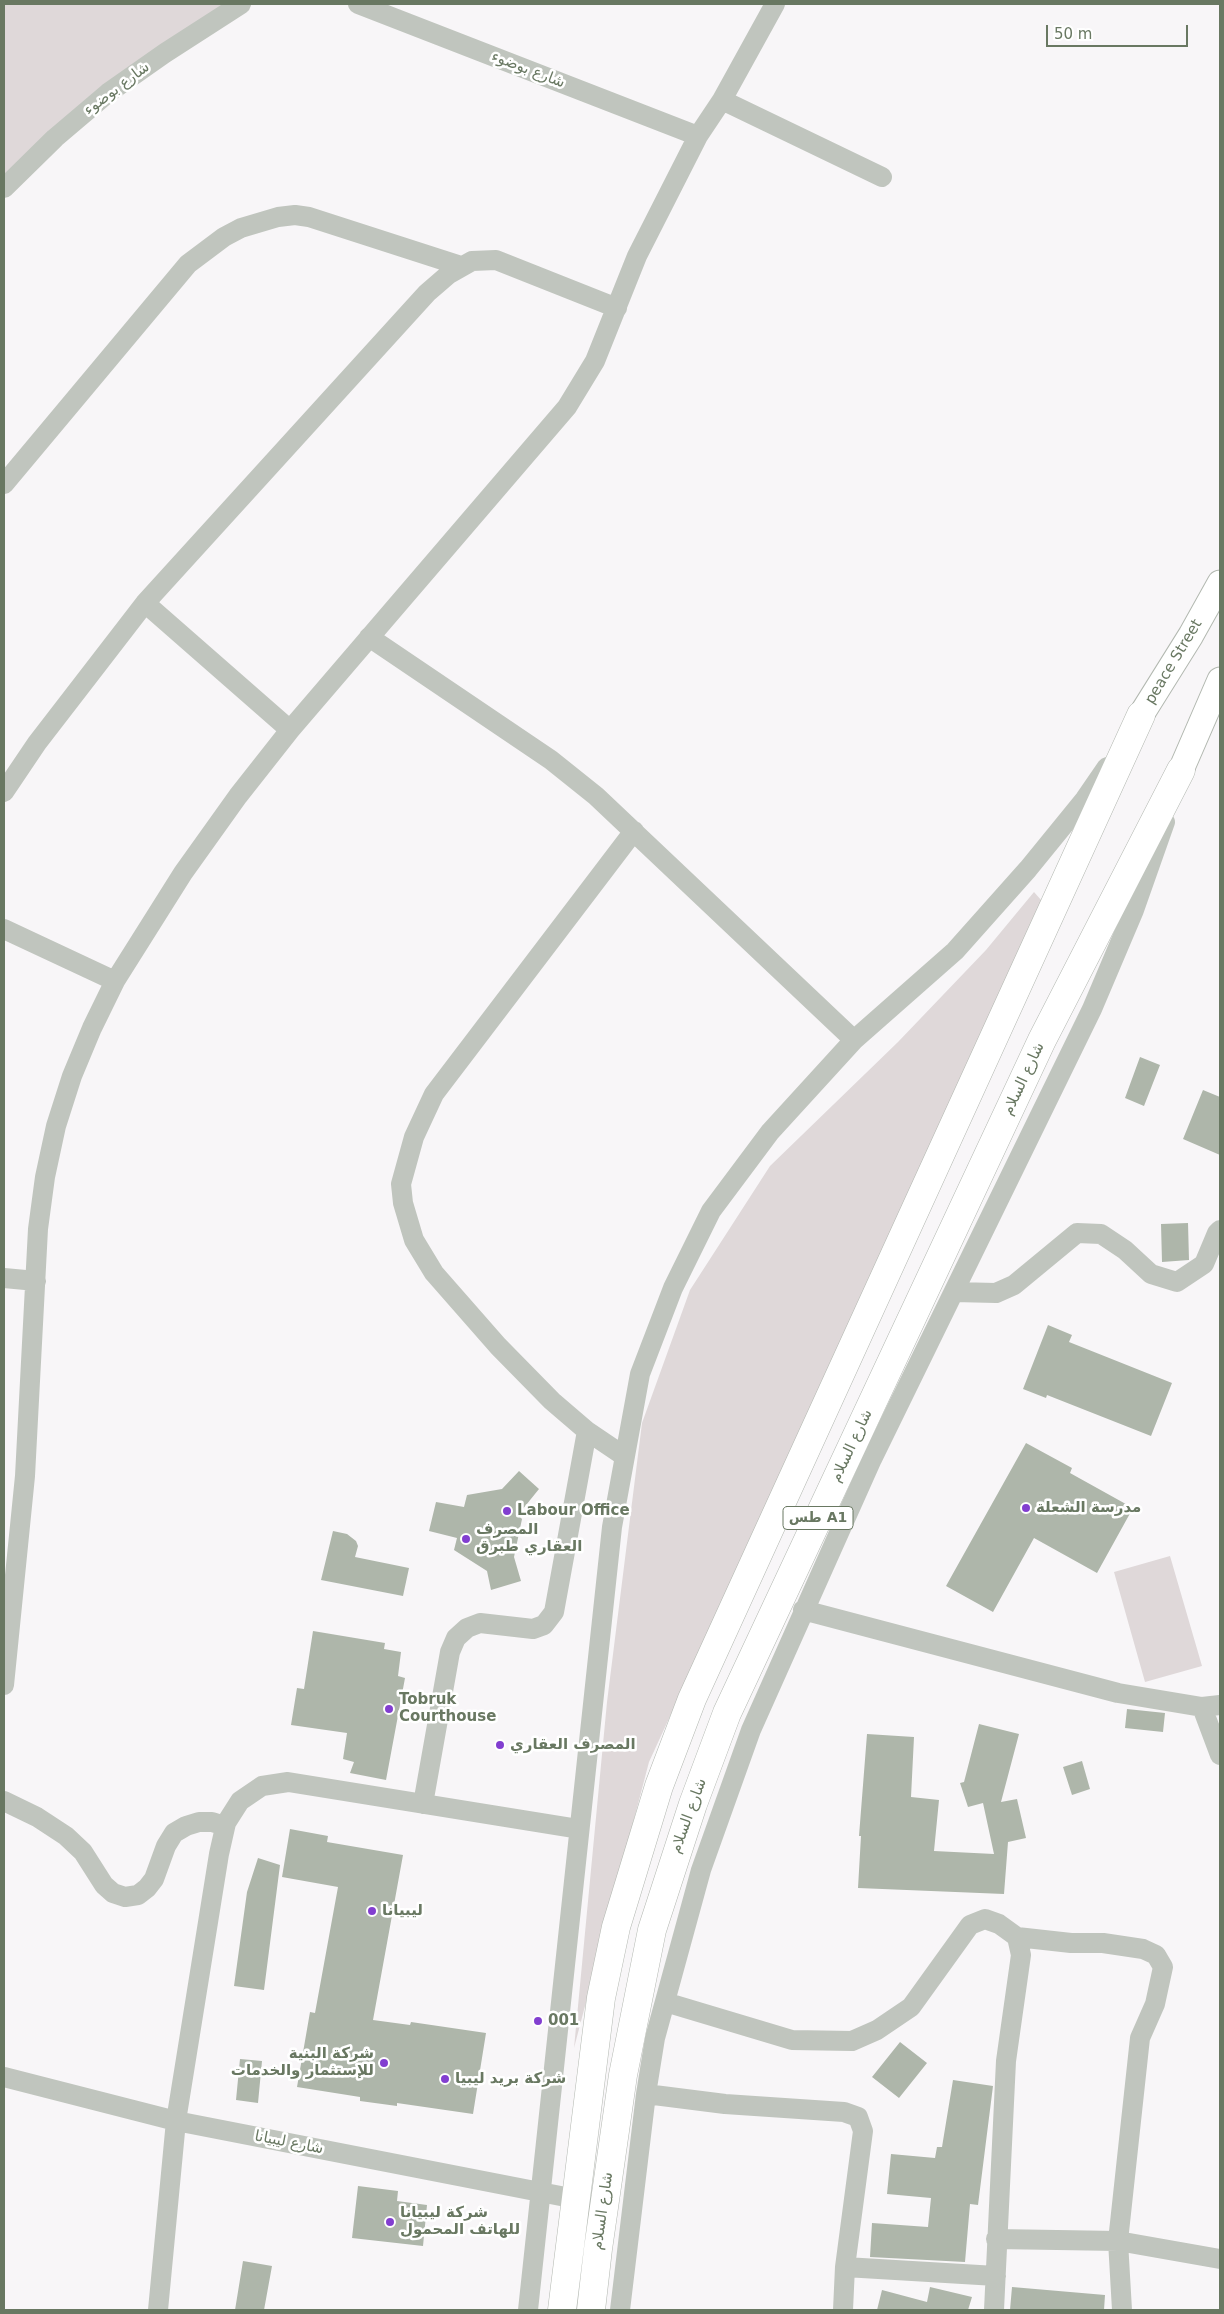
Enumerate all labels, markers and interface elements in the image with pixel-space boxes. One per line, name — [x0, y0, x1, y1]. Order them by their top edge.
scale bar — [1049, 15, 1192, 47]
text: 50 m — [1054, 25, 1092, 43]
street label: شارع بوضوء — [489, 48, 567, 92]
street label: شارع بوضوء — [81, 58, 153, 120]
street label: peace Street — [1142, 616, 1206, 708]
street label: شارع السلام — [999, 1040, 1049, 1118]
street label: شارع السلام — [827, 1407, 877, 1485]
place label: مدرسة الشعلة — [1036, 1499, 1141, 1517]
place label: Labour Office — [517, 1502, 630, 1520]
marker: مدرسة الشعلة — [1020, 1502, 1032, 1514]
marker: Labour Office — [501, 1505, 513, 1517]
road number: طس A1 — [783, 1506, 853, 1530]
place label: المصرف العقاري طبرق — [476, 1521, 582, 1556]
marker: المصرف العقاري طبرق — [460, 1533, 472, 1545]
place label: Tobruk Courthouse — [399, 1691, 496, 1726]
marker: Tobruk Courthouse — [383, 1703, 395, 1715]
place label: المصرف العقاري — [510, 1736, 636, 1754]
marker: المصرف العقاري — [494, 1739, 506, 1751]
street label: شارع السلام — [667, 1776, 711, 1856]
place label: ليبيانا — [382, 1902, 423, 1920]
marker: ليبيانا — [366, 1905, 378, 1917]
place label: 001 — [548, 2012, 579, 2030]
marker: 001 — [532, 2015, 544, 2027]
place label: شركة البنية للإستثمار والخدمات — [231, 2045, 374, 2080]
marker: شركة البنية للإستثمار والخدمات — [378, 2057, 390, 2069]
place label: شركة بريد ليبيا — [455, 2070, 566, 2088]
marker: شركة بريد ليبيا — [439, 2073, 451, 2085]
street label: شارع ليبيانا — [253, 2128, 325, 2158]
street label: شارع السلام — [589, 2171, 617, 2251]
place label: شركة ليبيانا للهاتف المحمول — [400, 2204, 520, 2239]
marker: شركة ليبيانا للهاتف المحمول — [384, 2216, 396, 2228]

